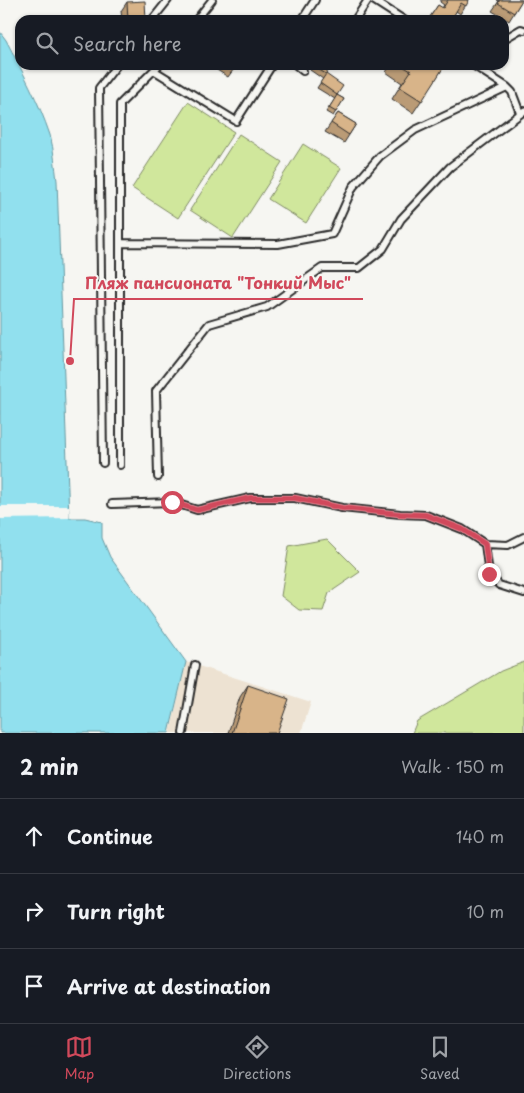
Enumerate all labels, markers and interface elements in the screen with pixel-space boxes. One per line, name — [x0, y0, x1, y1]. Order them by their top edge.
search box — [15, 15, 509, 70]
icon: search — [33, 29, 61, 57]
text: Search here — [73, 29, 182, 57]
callout: Пляж пансионата "Тонкий Мыс" — [74, 268, 363, 299]
text: Пляж пансионата "Тонкий Мыс" — [85, 270, 351, 294]
route start — [161, 491, 184, 514]
route end — [478, 563, 501, 586]
text: 2 min — [20, 750, 79, 782]
text: Walk · 150 m — [401, 754, 504, 778]
icon: ahead — [20, 822, 48, 850]
text: Continue — [67, 822, 153, 850]
text: 140 m — [456, 824, 504, 848]
icon: right — [20, 897, 48, 925]
text: Turn right — [67, 897, 165, 925]
text: 10 m — [467, 899, 504, 923]
icon: arrive — [20, 972, 48, 1000]
text: Arrive at destination — [67, 972, 271, 1000]
tab: Map — [64, 1033, 94, 1084]
tab: Directions — [223, 1033, 291, 1084]
tab: Saved — [420, 1033, 460, 1084]

